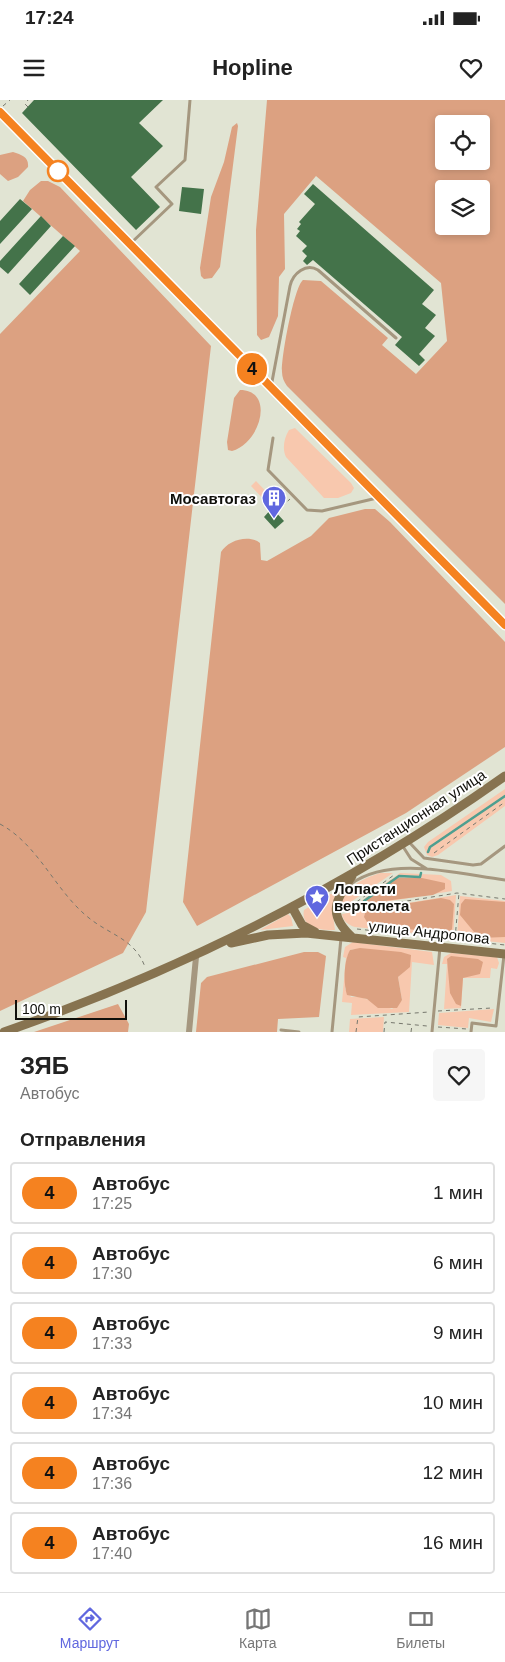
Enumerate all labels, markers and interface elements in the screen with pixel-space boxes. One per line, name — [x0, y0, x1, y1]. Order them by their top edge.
text: 17:24 — [25, 7, 74, 28]
icon: menu — [20, 54, 48, 82]
icon: heart — [457, 54, 485, 82]
text: Hopline — [212, 55, 293, 80]
map controls — [435, 115, 490, 235]
button: locate — [435, 115, 490, 170]
unlabelled marker — [47, 160, 69, 182]
button: layers — [435, 180, 490, 235]
line badge: 4 — [236, 353, 268, 385]
text: 4 — [247, 359, 257, 379]
building icon: Мосавтогаз — [261, 485, 287, 519]
place label: Мосавтогаз — [170, 490, 256, 507]
street label: Пристанционная улица — [343, 765, 489, 868]
place label: Лопасти вертолета — [334, 880, 410, 914]
place icon: Лопасти вертолета — [304, 884, 330, 918]
street label: улица Андропова — [368, 917, 491, 947]
scale bar — [15, 997, 128, 1020]
text: 100 m — [22, 1001, 61, 1017]
button: heart — [433, 1049, 485, 1101]
text: ЗЯБ — [20, 1052, 69, 1079]
text: Автобус — [20, 1085, 80, 1102]
text: Отправления — [20, 1129, 146, 1150]
text: Автобус — [92, 1173, 170, 1194]
text: 1 мин — [433, 1182, 483, 1203]
text: 4 — [44, 1183, 55, 1203]
text: 17:25 — [92, 1195, 132, 1212]
text: Автобус — [92, 1243, 170, 1264]
text: 6 мин — [433, 1252, 483, 1273]
text: 4 — [44, 1253, 55, 1273]
text: 17:30 — [92, 1265, 132, 1282]
text: Автобус — [92, 1313, 170, 1334]
text: 9 мин — [433, 1322, 483, 1343]
text: 4 — [44, 1323, 55, 1343]
text: 17:33 — [92, 1335, 132, 1352]
text: Автобус — [92, 1383, 170, 1404]
text: 10 мин — [422, 1392, 483, 1413]
text: 4 — [44, 1393, 55, 1413]
text: 17:34 — [92, 1405, 132, 1422]
text: Автобус — [92, 1453, 170, 1474]
text: 12 мин — [422, 1462, 483, 1483]
text: 4 — [44, 1463, 55, 1483]
text: 17:36 — [92, 1475, 132, 1492]
text: Автобус — [92, 1523, 170, 1544]
text: 16 мин — [422, 1532, 483, 1553]
text: 4 — [44, 1533, 55, 1553]
text: 17:40 — [92, 1545, 132, 1562]
tab: Маршрут — [60, 1605, 119, 1651]
tab: Карта — [239, 1605, 277, 1651]
tab: Билеты — [396, 1605, 445, 1651]

